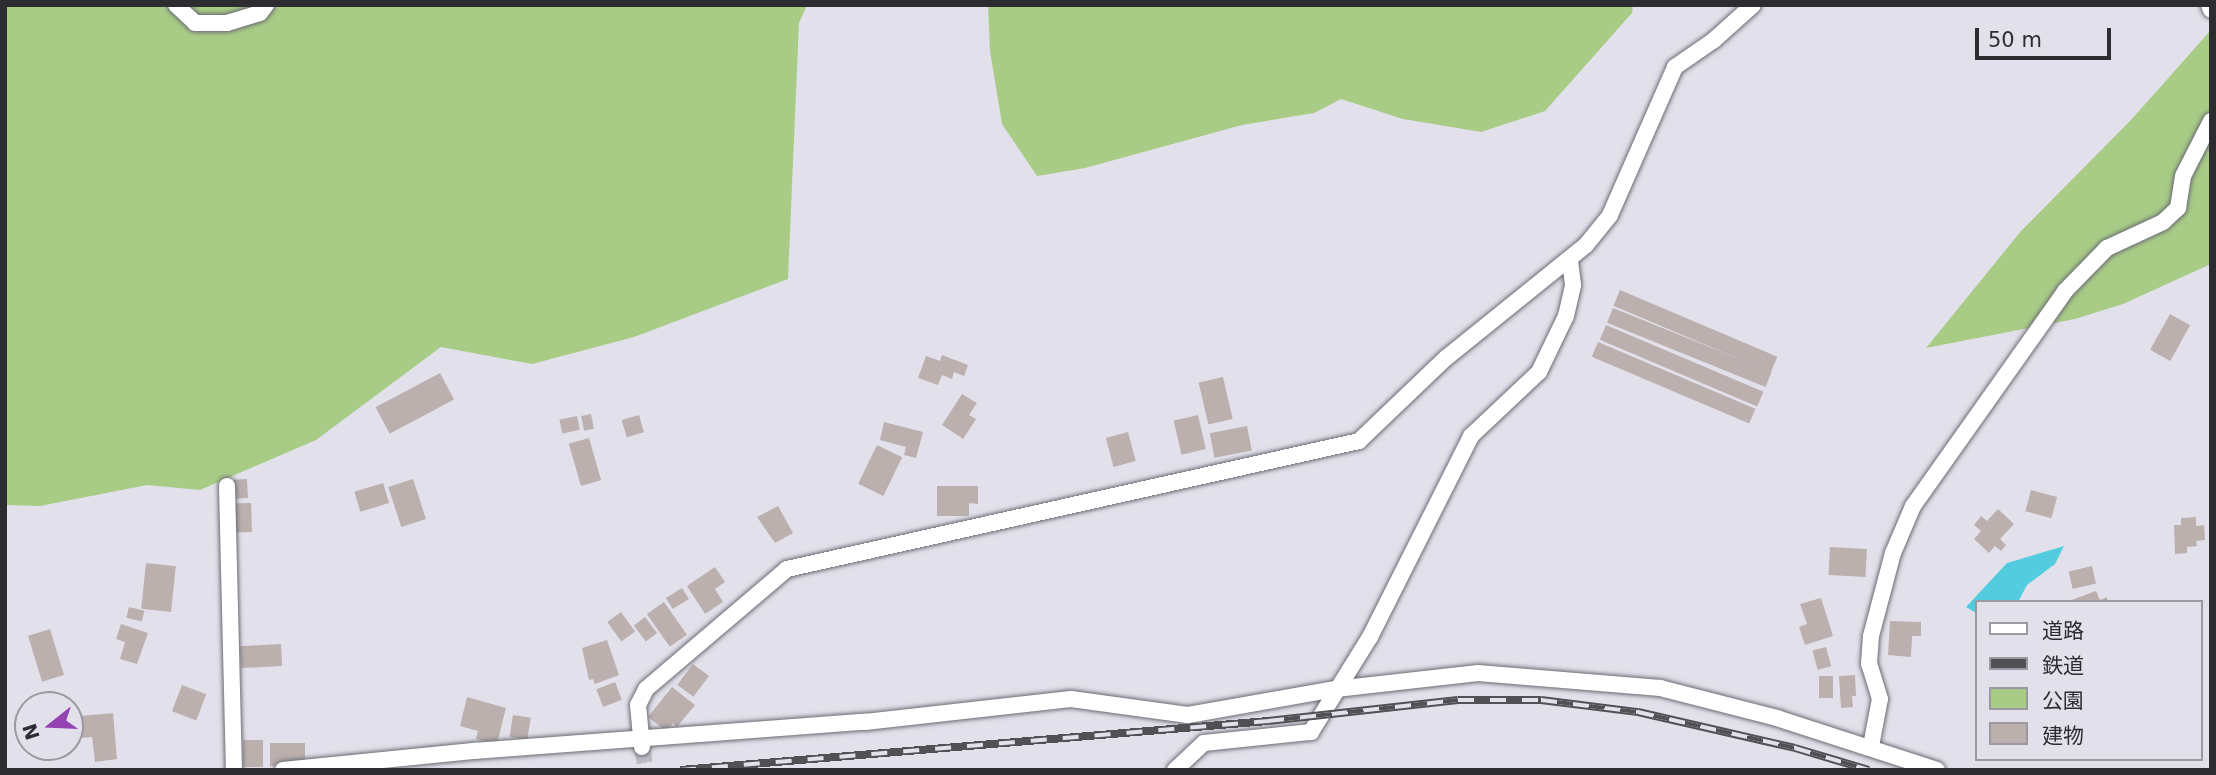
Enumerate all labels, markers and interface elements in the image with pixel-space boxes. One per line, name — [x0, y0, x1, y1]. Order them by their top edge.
scale bar — [1978, 14, 2114, 58]
text: 50 m — [1988, 28, 2042, 52]
legend — [1974, 600, 2202, 761]
text: 道路 — [2042, 619, 2084, 643]
text: 鉄道 — [2042, 654, 2084, 678]
text: 公園 — [2042, 689, 2084, 713]
north arrow — [14, 691, 84, 761]
text: N — [18, 721, 44, 743]
text: 建物 — [2042, 724, 2084, 748]

